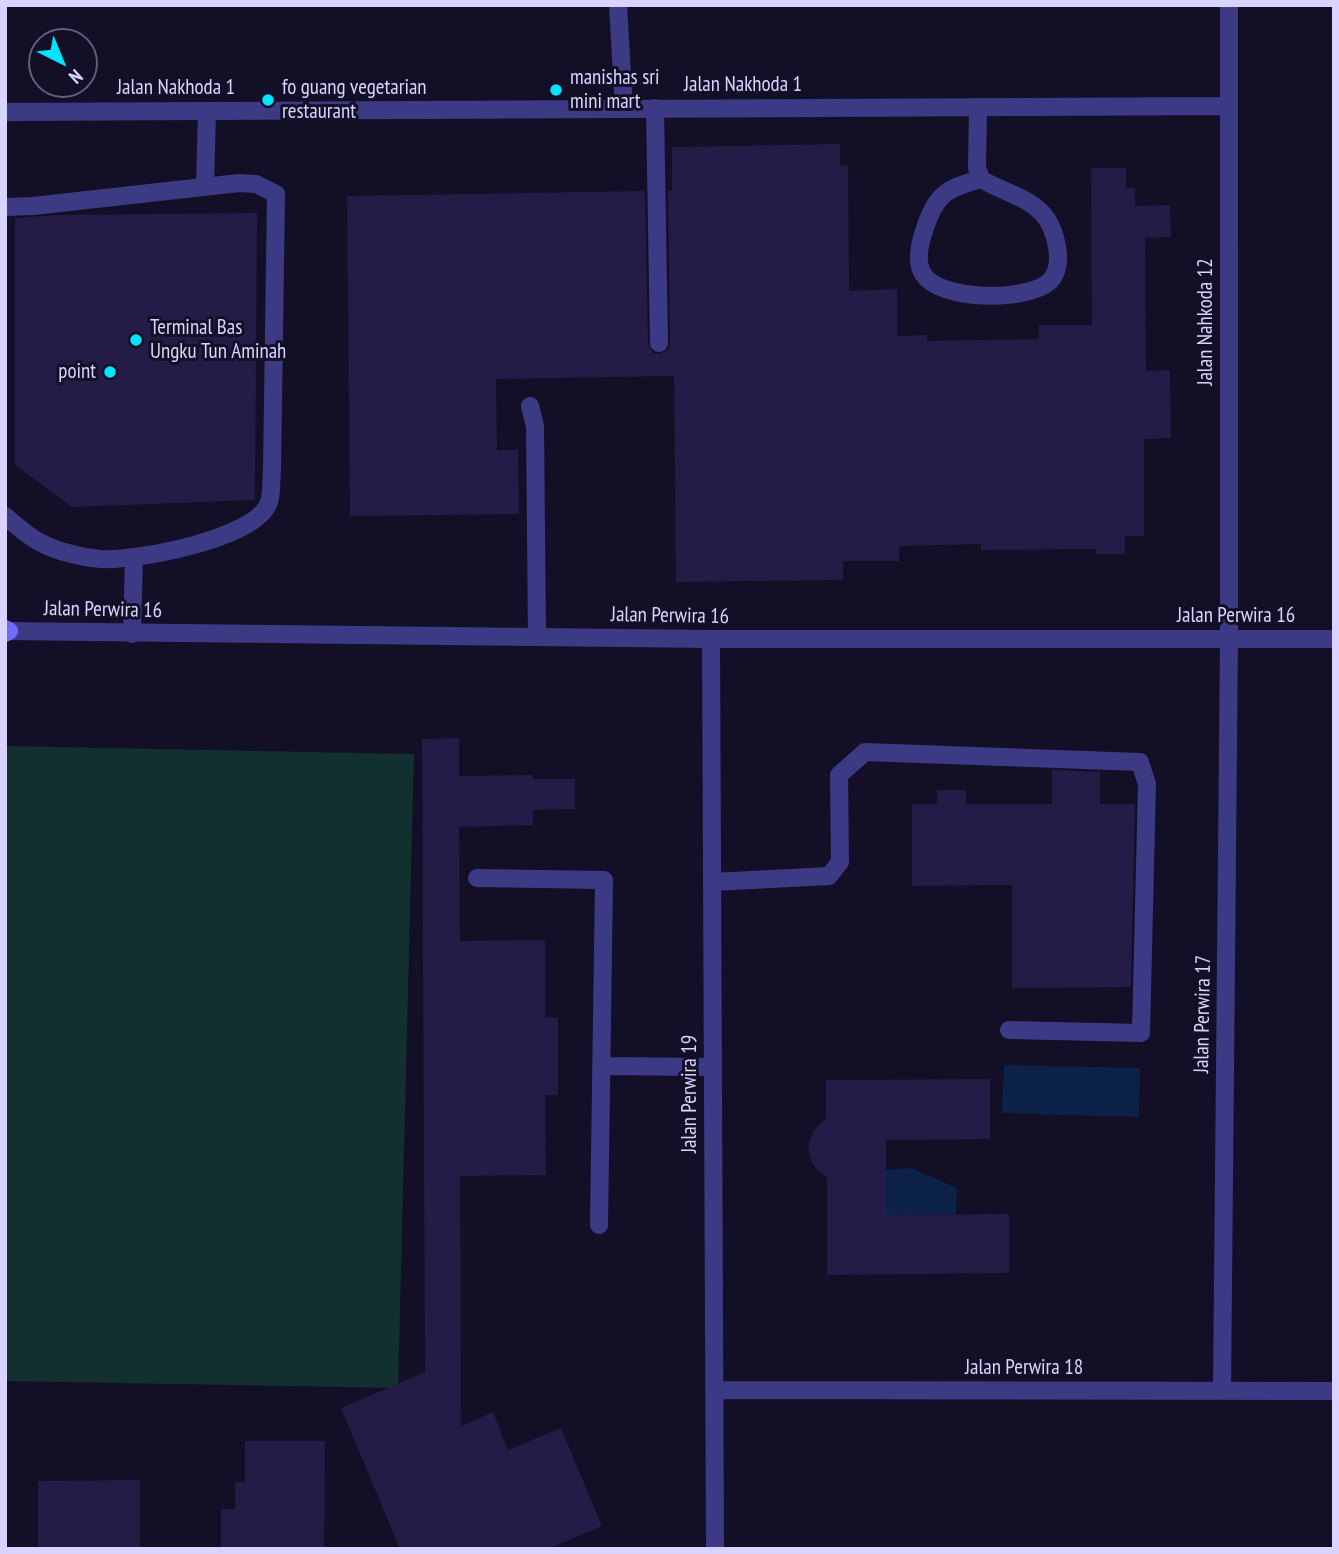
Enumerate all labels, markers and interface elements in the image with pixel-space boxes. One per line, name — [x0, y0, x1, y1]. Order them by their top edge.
north arrow — [28, 28, 98, 98]
text: N — [64, 65, 88, 89]
place label: manishas sri mini mart — [570, 65, 660, 115]
street label: Jalan Nakhoda 1 — [684, 72, 802, 98]
street label: Jalan Nakhoda 1 — [117, 75, 235, 101]
place label: fo guang vegetarian restaurant — [282, 75, 427, 125]
marker: manishas sri mini mart — [548, 82, 564, 98]
marker: fo guang vegetarian restaurant — [260, 92, 276, 108]
street label: Jalan Nahkoda 12 — [1193, 258, 1219, 386]
place label: Terminal Bas Ungku Tun Aminah — [150, 315, 286, 365]
marker: Terminal Bas Ungku Tun Aminah — [128, 332, 144, 348]
place label: point — [58, 359, 96, 385]
marker: point — [102, 364, 118, 380]
street label: Jalan Perwira 16 — [44, 596, 162, 624]
street label: Jalan Perwira 16 — [611, 602, 729, 630]
street label: Jalan Perwira 16 — [1177, 603, 1295, 629]
street label: Jalan Perwira 17 — [1189, 955, 1217, 1073]
street label: Jalan Perwira 19 — [677, 1035, 703, 1153]
street label: Jalan Perwira 18 — [965, 1355, 1083, 1381]

